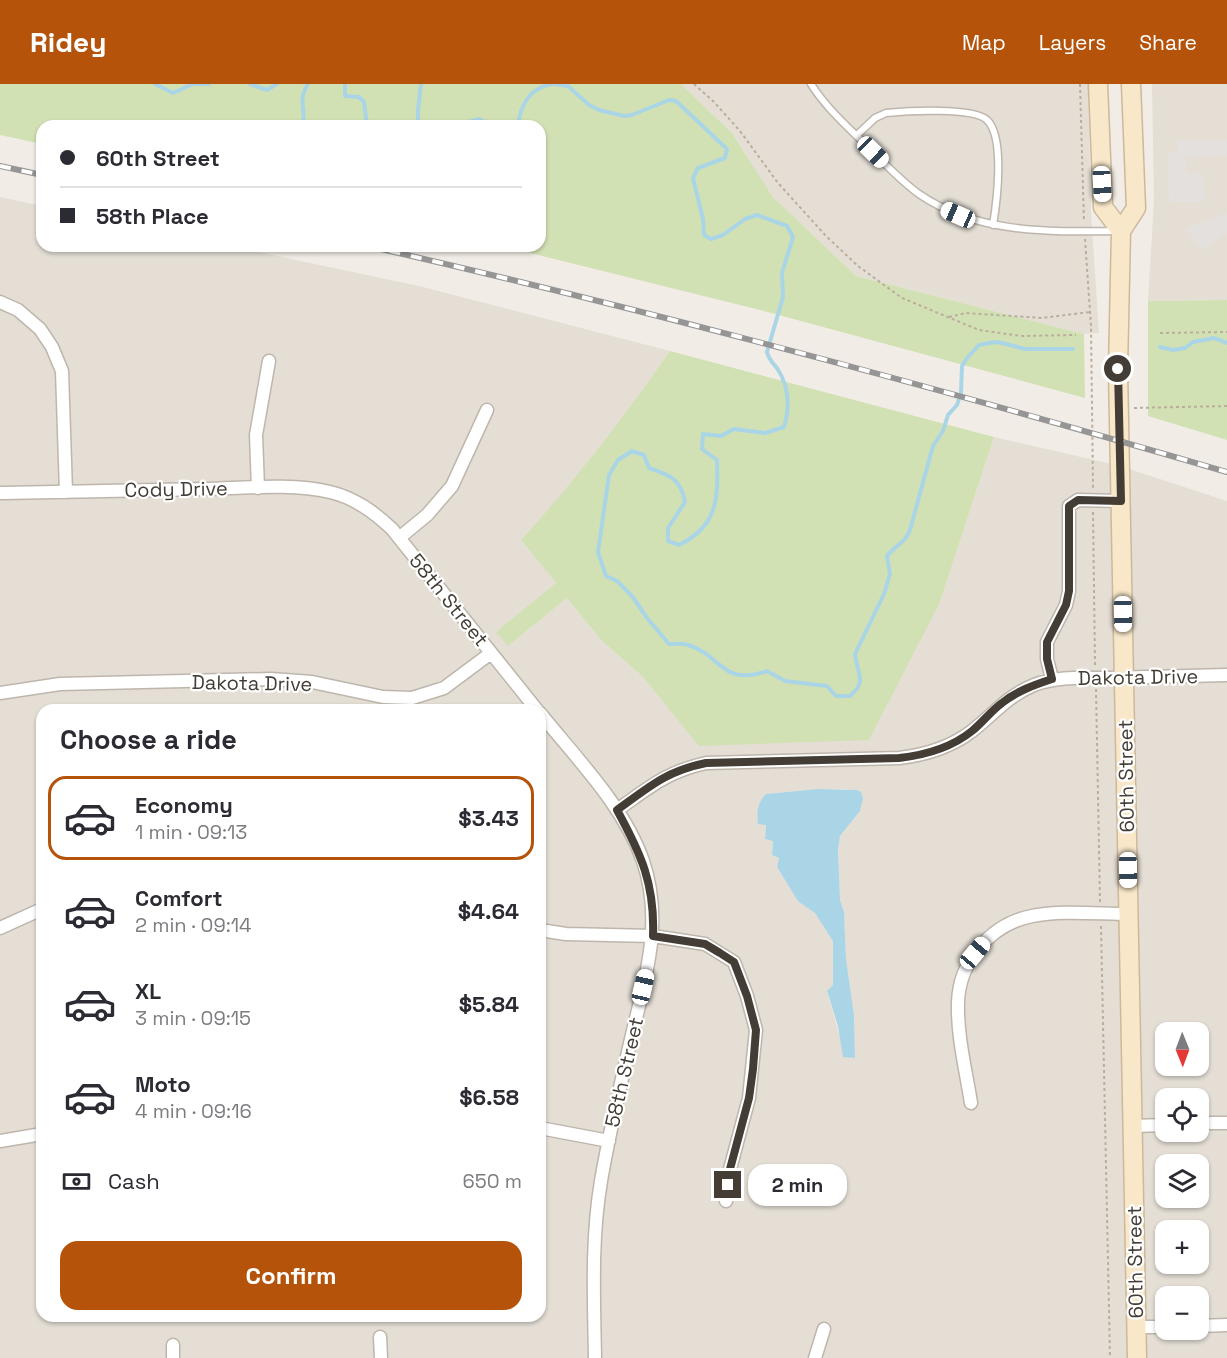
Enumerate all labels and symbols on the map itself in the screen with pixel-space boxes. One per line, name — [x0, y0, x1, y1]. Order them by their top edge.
car — [854, 133, 892, 171]
car — [1092, 166, 1112, 202]
car — [938, 199, 978, 231]
route start — [1104, 355, 1131, 382]
street label: Cody Drive — [124, 475, 228, 503]
street label: 58th Street — [404, 548, 494, 652]
car — [1114, 596, 1132, 632]
street label: Dakota Drive — [1077, 663, 1199, 691]
street label: Dakota Drive — [191, 669, 313, 697]
street label: 60th Street — [1112, 719, 1140, 833]
car — [1119, 852, 1137, 888]
car — [957, 933, 993, 973]
car — [630, 967, 656, 1007]
street label: 58th Street — [599, 1014, 649, 1130]
north arrow — [1155, 1022, 1209, 1076]
callout: 2 min — [749, 1164, 848, 1206]
route end — [714, 1171, 741, 1198]
street label: 60th Street — [1121, 1205, 1149, 1319]

